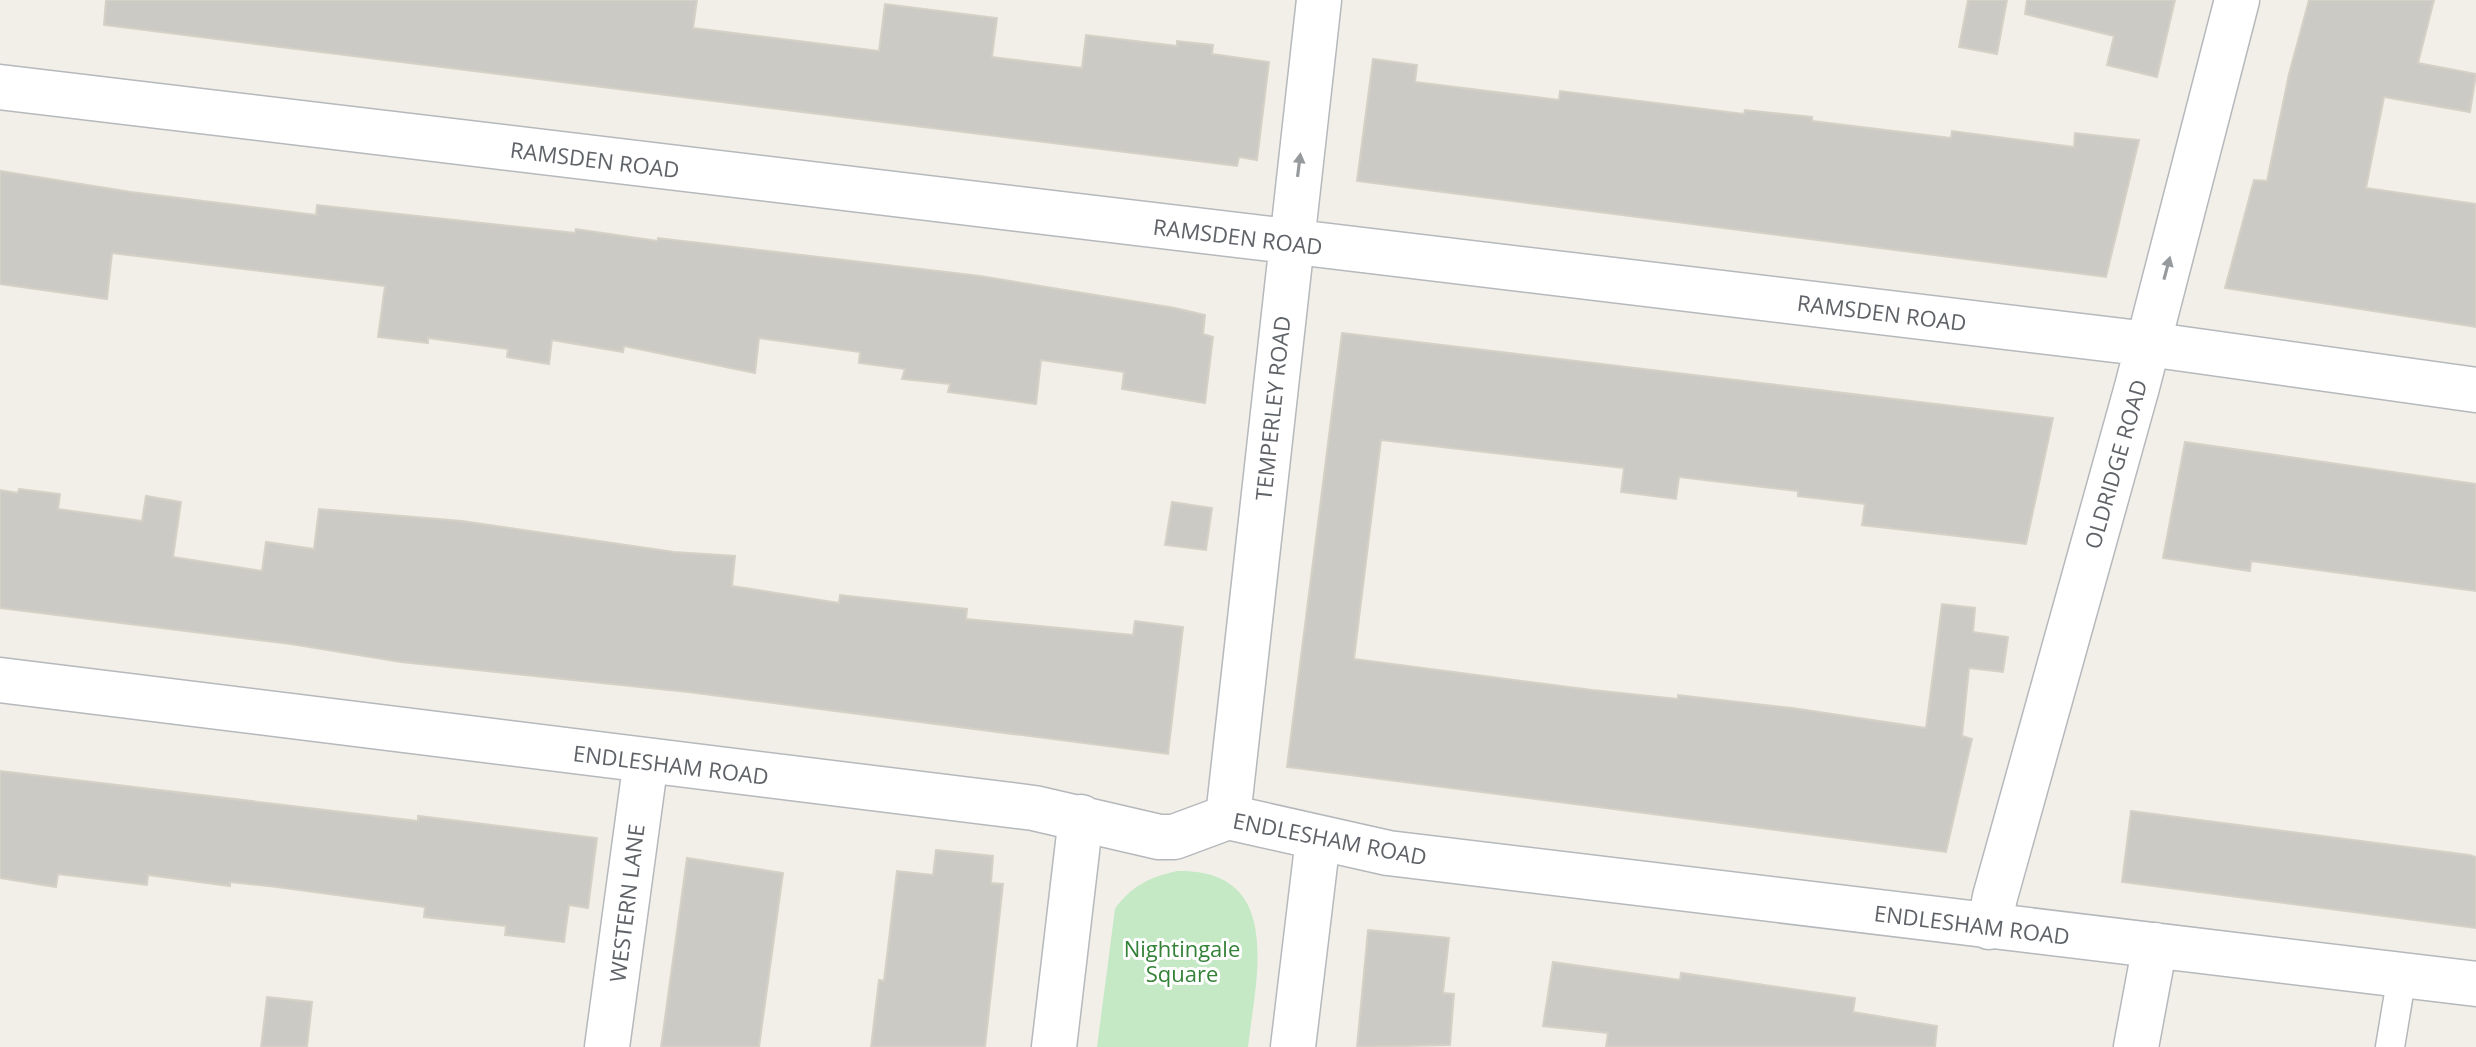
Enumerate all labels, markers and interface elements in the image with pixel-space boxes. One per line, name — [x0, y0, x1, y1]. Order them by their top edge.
street label: RAMSDEN ROAD — [509, 134, 681, 184]
one-way arrow — [1293, 152, 1306, 177]
street label: RAMSDEN ROAD — [1152, 211, 1324, 261]
one-way arrow — [2162, 256, 2174, 281]
street label: RAMSDEN ROAD — [1796, 287, 1968, 337]
street label: TEMPERLEY ROAD — [1247, 314, 1297, 502]
street label: OLDRIDGE ROAD — [2076, 376, 2154, 552]
street label: ENDLESHAM ROAD — [572, 737, 770, 791]
street label: ENDLESHAM ROAD — [1231, 805, 1429, 871]
street label: WESTERN LANE — [601, 822, 651, 984]
street label: ENDLESHAM ROAD — [1873, 897, 2071, 951]
park label: Nightingale Square — [1124, 933, 1240, 988]

